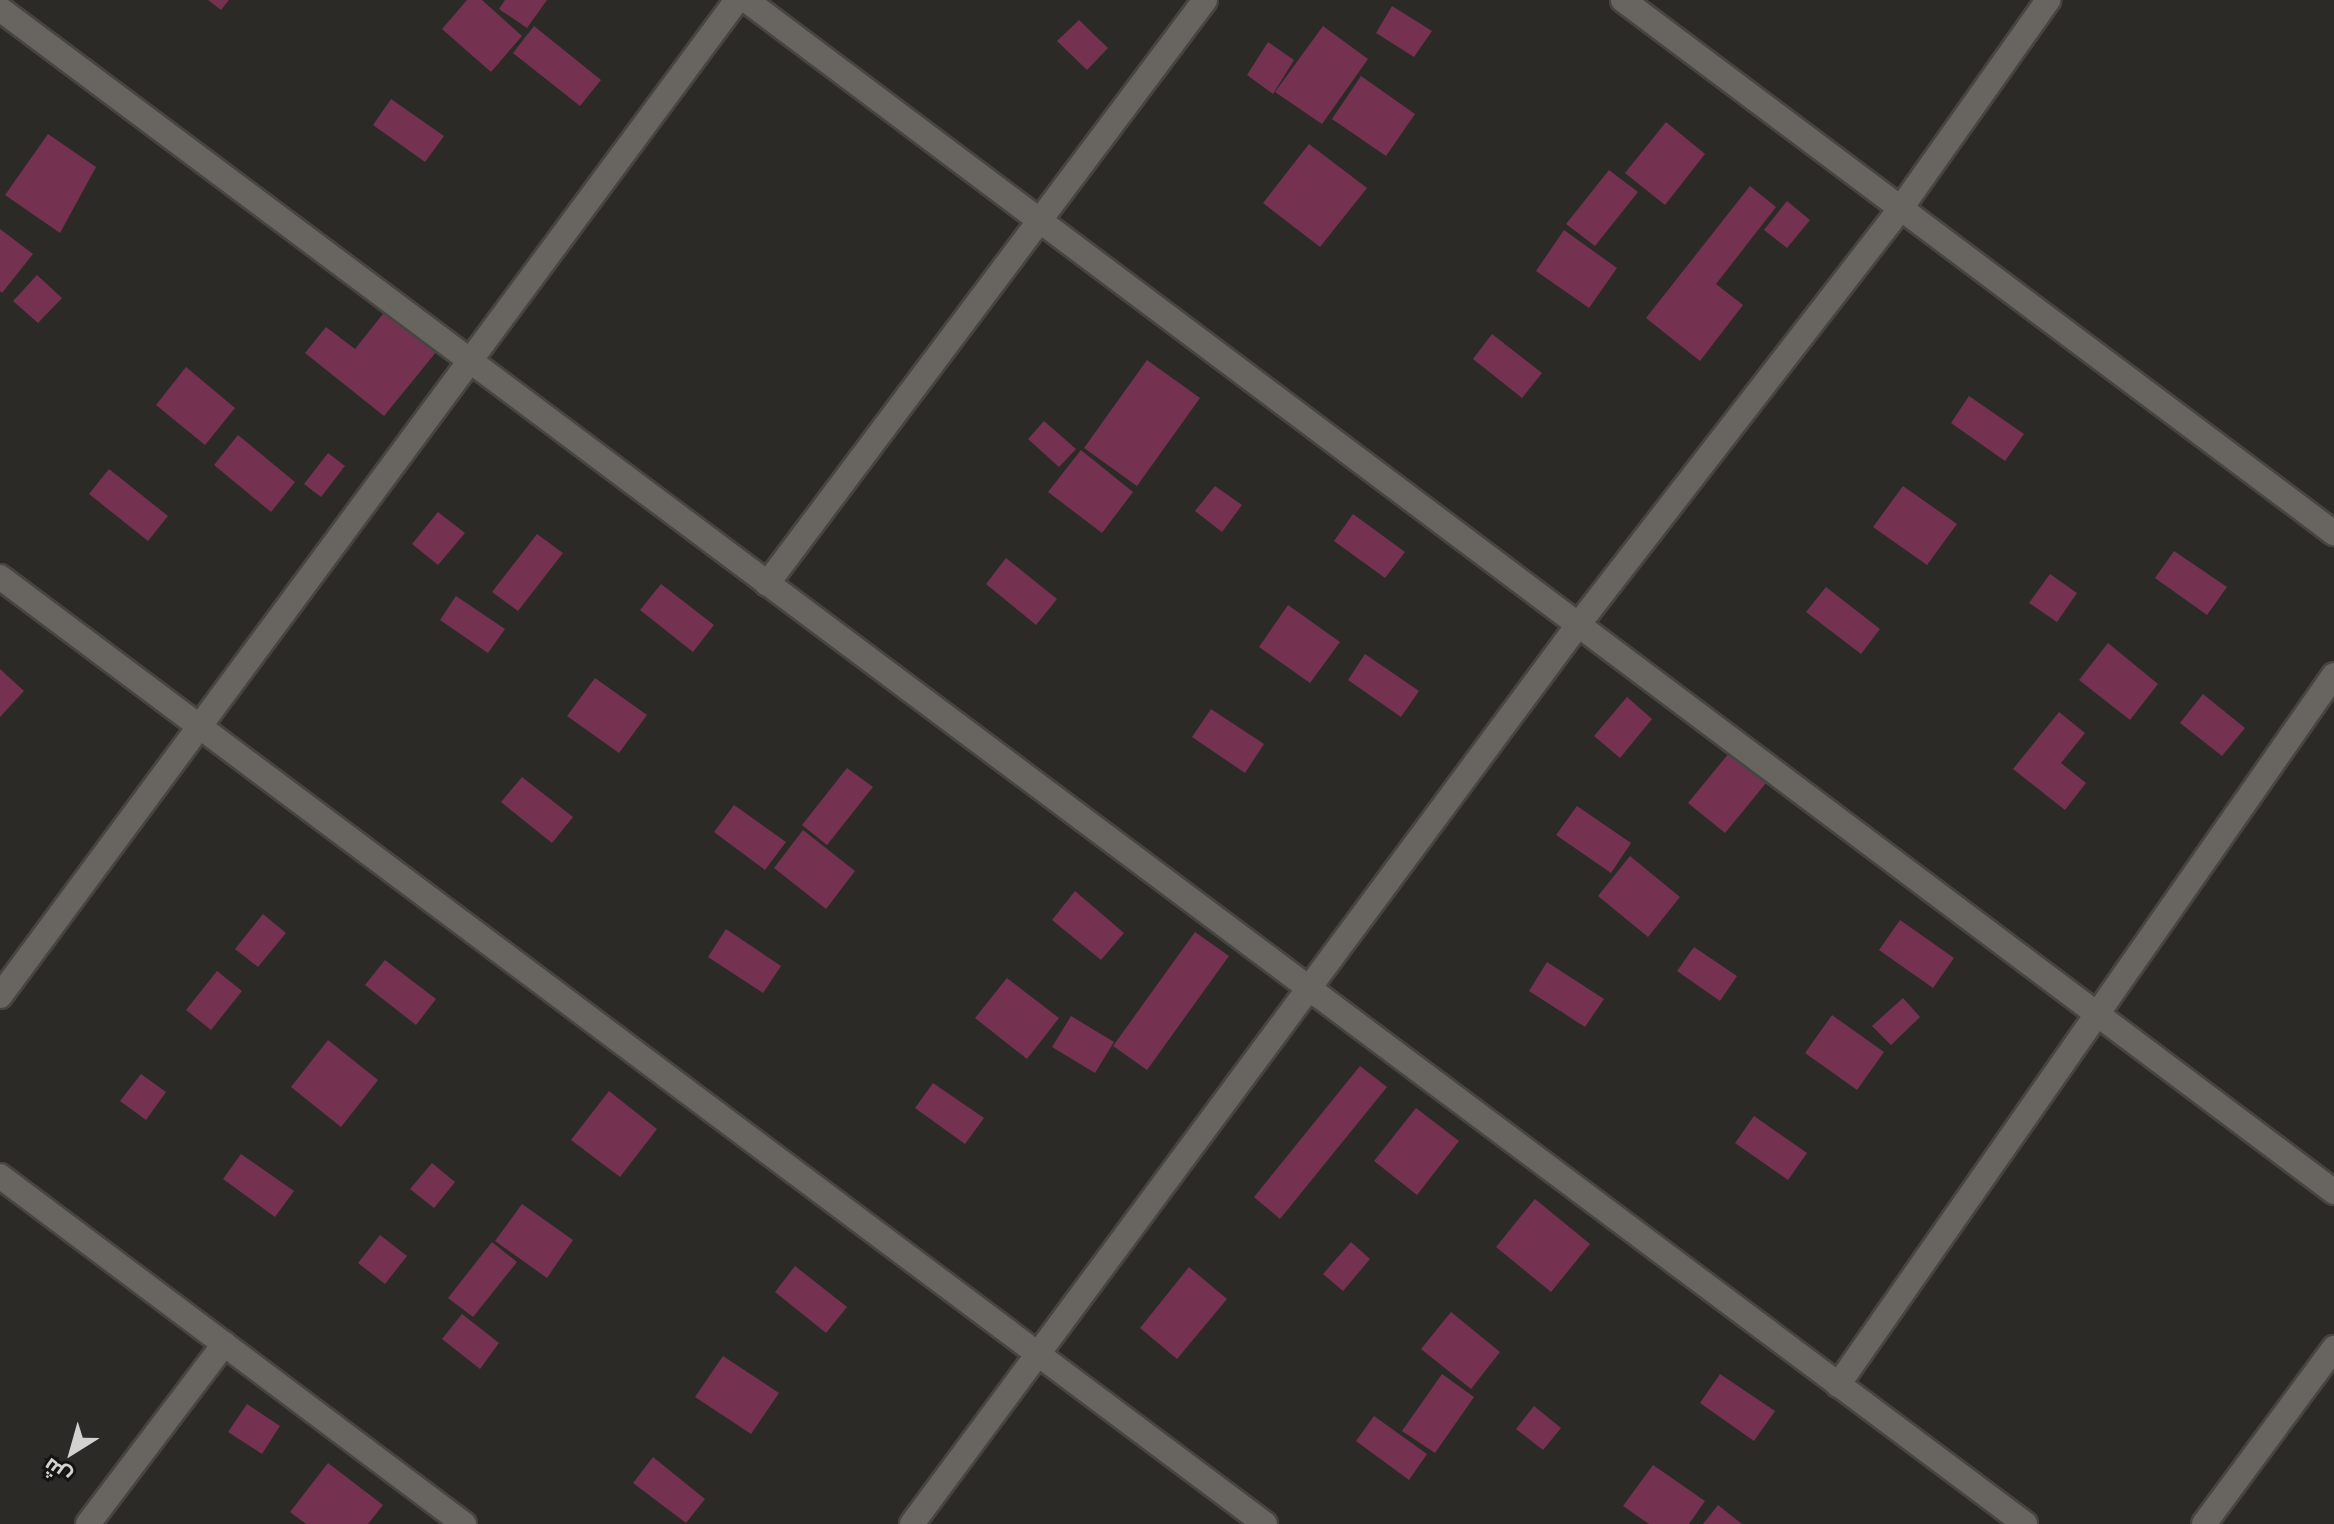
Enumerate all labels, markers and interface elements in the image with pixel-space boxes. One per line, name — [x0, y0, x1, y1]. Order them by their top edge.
north arrow — [32, 1412, 112, 1492]
text: ش — [38, 1452, 77, 1491]

